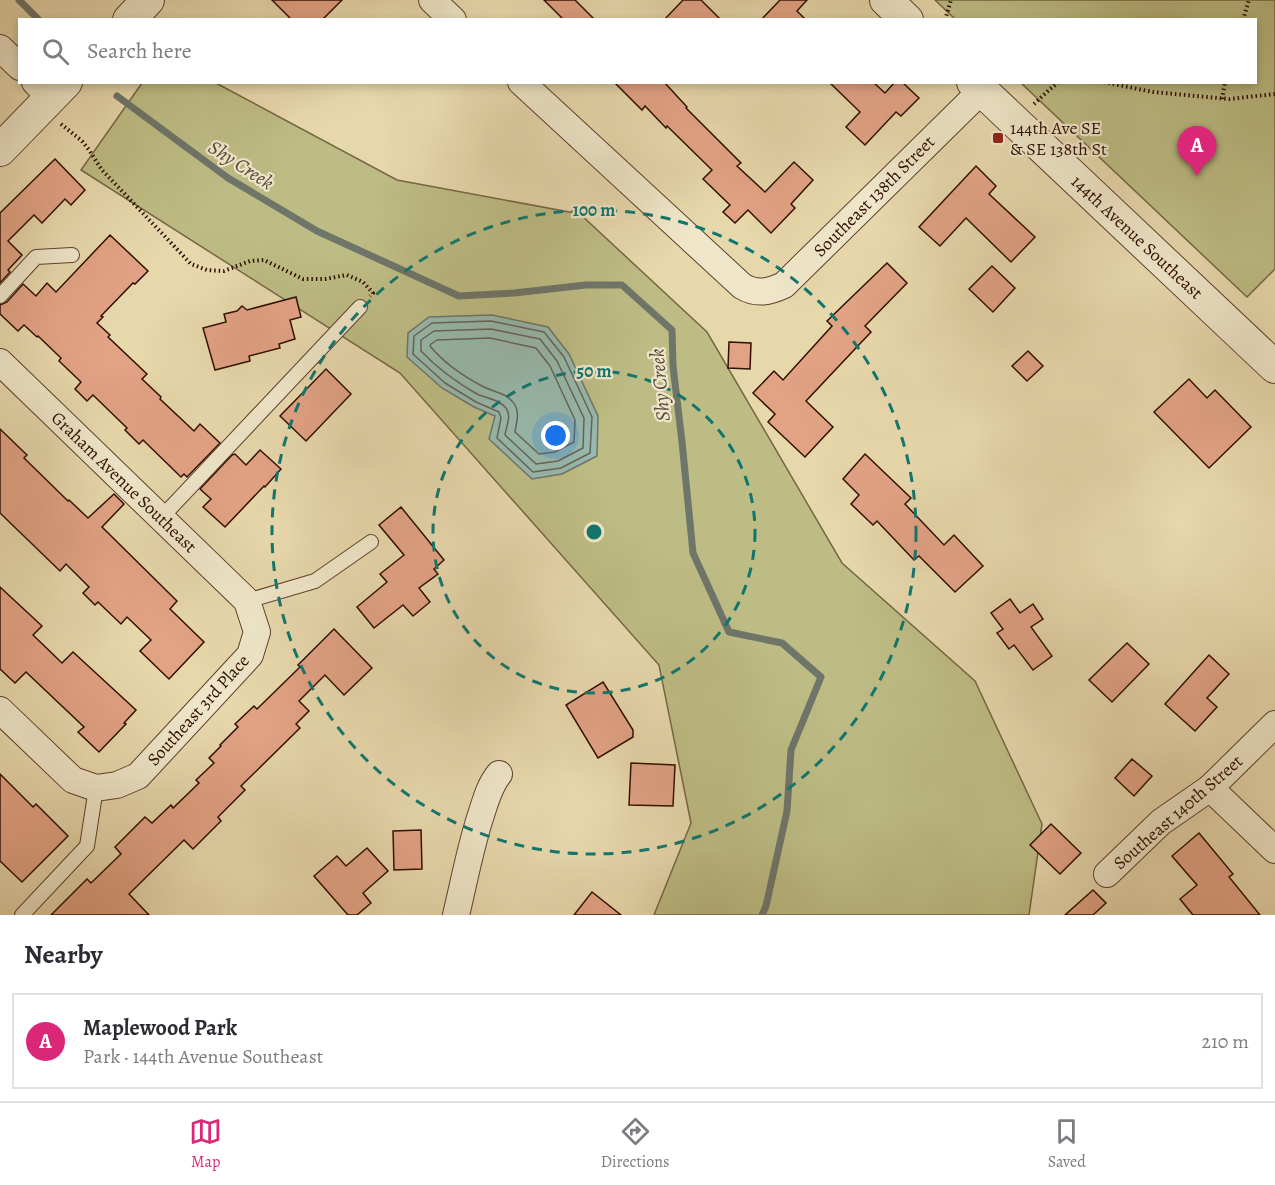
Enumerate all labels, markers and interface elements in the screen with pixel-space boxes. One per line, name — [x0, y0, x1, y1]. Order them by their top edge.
search box — [18, 18, 1257, 84]
icon: search — [39, 35, 72, 68]
text: Search here — [87, 36, 192, 66]
place label: 144th Ave SE & SE 138th St — [1010, 116, 1107, 161]
pin: A — [1178, 126, 1216, 176]
street label: Southeast 138th Street — [808, 130, 940, 262]
marker: 144th Ave SE & SE 138th St — [991, 131, 1005, 145]
water label: Shy Creek — [203, 134, 279, 196]
street label: 144th Avenue Southeast — [1066, 170, 1208, 304]
text: 100 m — [573, 198, 615, 222]
water label: Shy Creek — [643, 347, 677, 423]
text: 50 m — [577, 359, 611, 383]
street label: Graham Avenue Southeast — [46, 406, 202, 558]
your location — [541, 421, 570, 450]
centre of rings — [584, 522, 604, 542]
street label: Southeast 3rd Place — [142, 649, 254, 771]
street label: Southeast 140th Street — [1108, 749, 1248, 875]
text: Nearby — [24, 937, 103, 972]
text: Maplewood Park — [83, 1013, 237, 1043]
text: A — [39, 1028, 52, 1055]
text: 210 m — [1201, 1028, 1249, 1055]
text: Park · 144th Avenue Southeast — [83, 1043, 323, 1070]
tab: Map — [189, 1115, 222, 1173]
tab: Directions — [601, 1115, 669, 1173]
tab: Saved — [1048, 1115, 1086, 1173]

